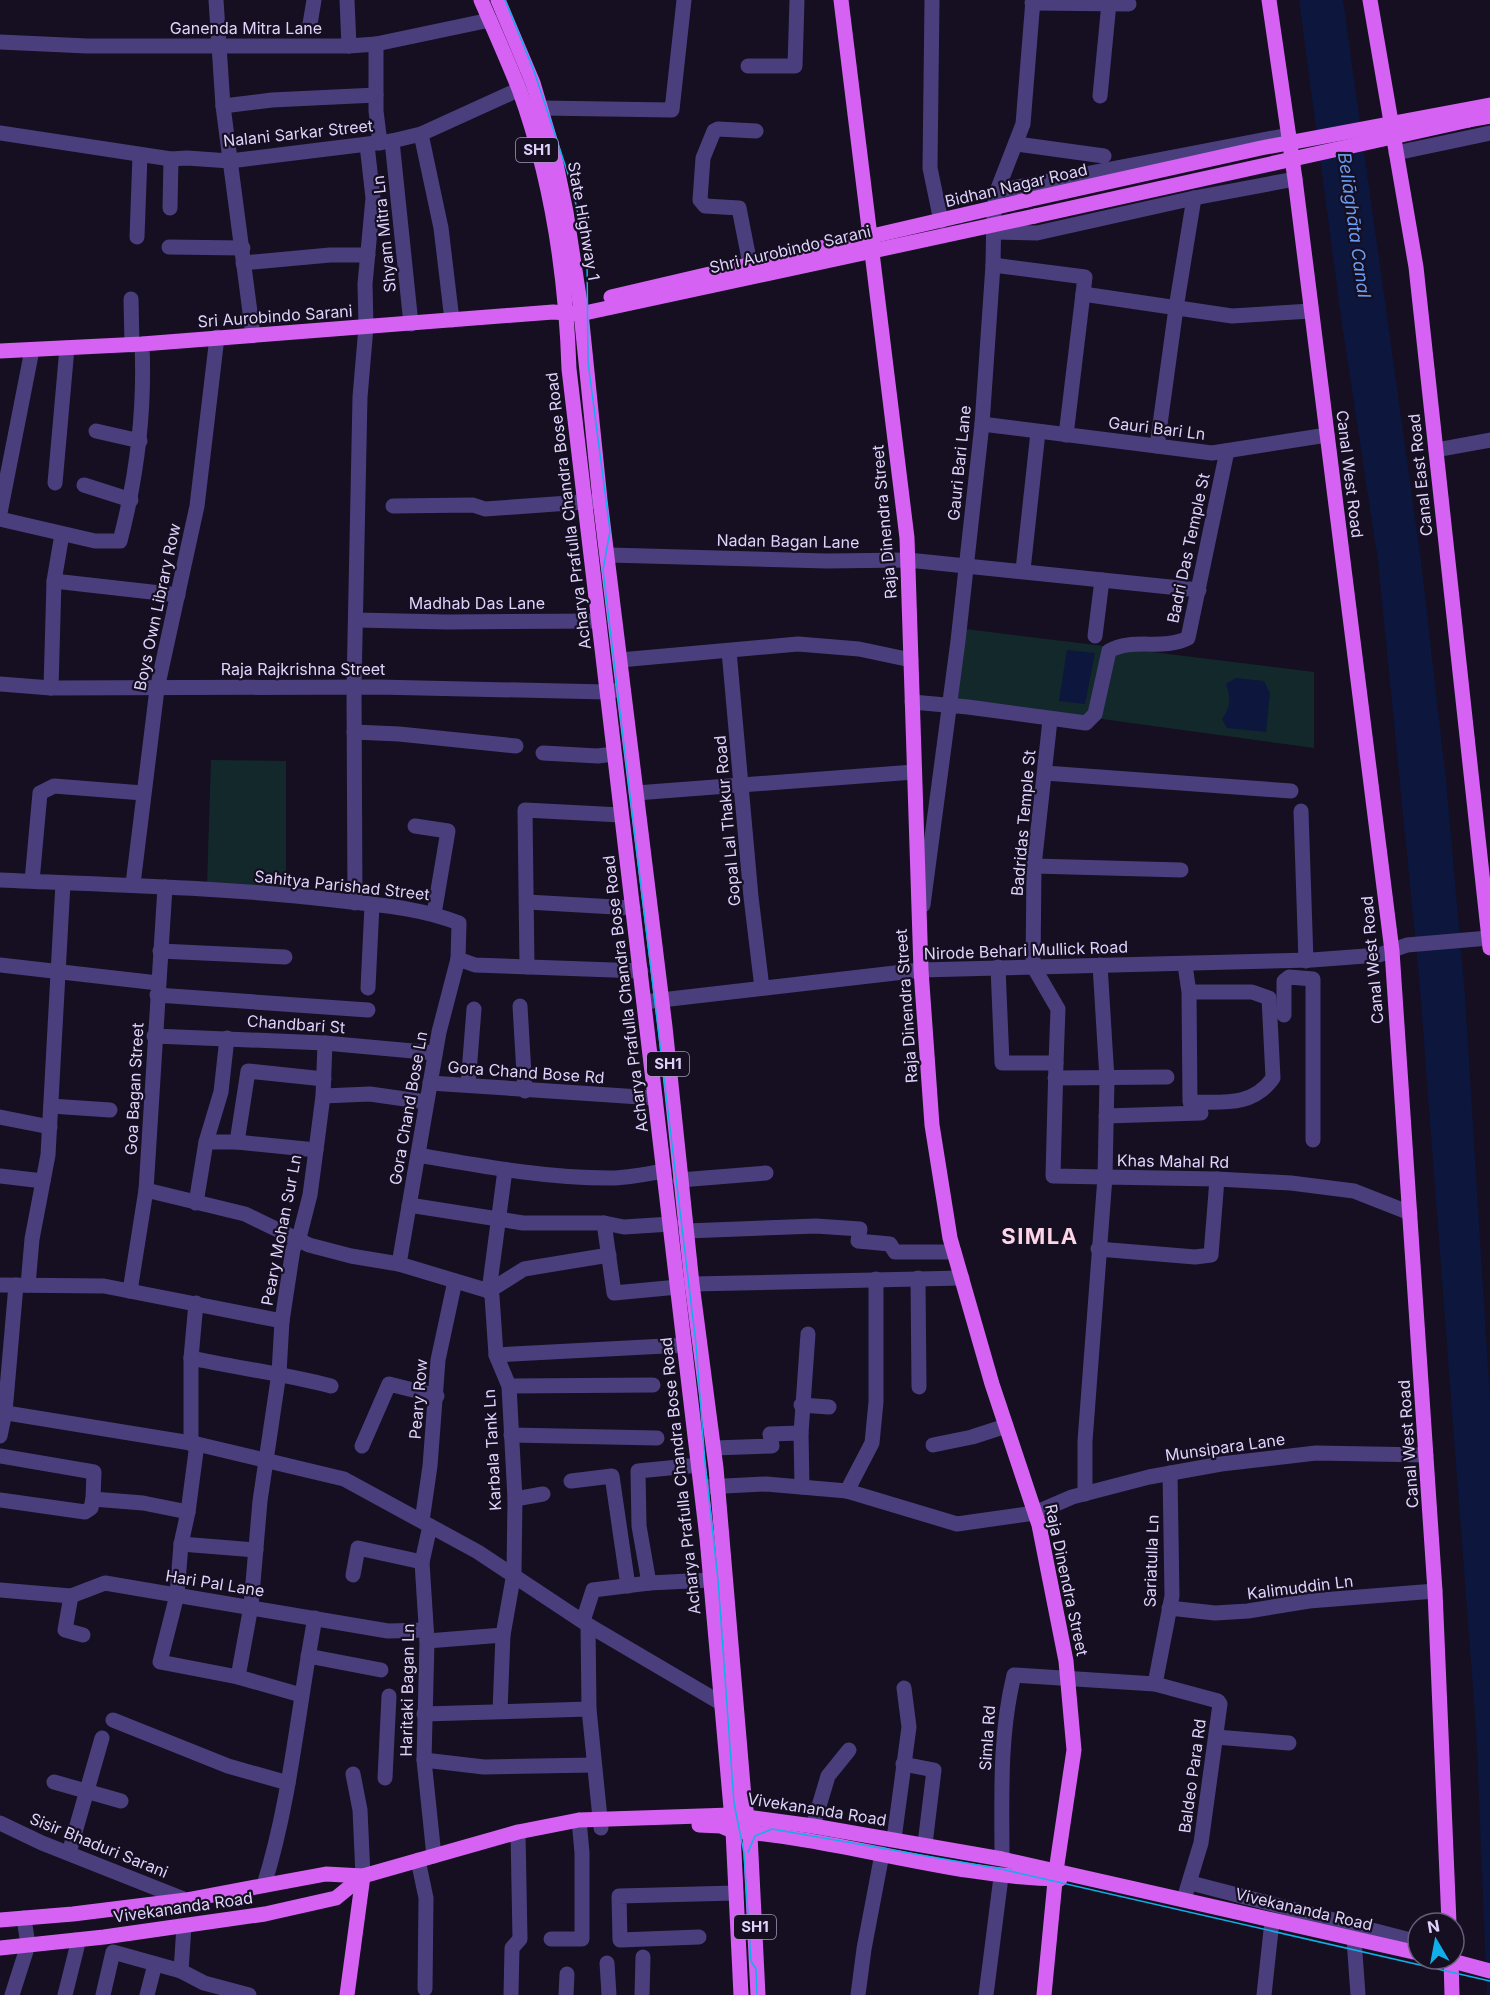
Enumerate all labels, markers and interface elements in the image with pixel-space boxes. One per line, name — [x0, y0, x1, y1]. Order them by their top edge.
street label: Ganenda Mitra Lane — [170, 18, 322, 38]
street label: Nalani Sarkar Street — [222, 115, 374, 151]
road number: SH1 — [516, 138, 558, 162]
water label: Beliāghāta Canal — [1334, 151, 1375, 300]
street label: Bidhan Nagar Road — [943, 159, 1089, 211]
street label: State Highway 1 — [564, 160, 604, 282]
street label: Shyam Mitra Ln — [368, 175, 400, 293]
street label: Shri Aurobindo Sarani — [707, 221, 873, 277]
street label: Sri Aurobindo Sarani — [197, 301, 353, 331]
street label: Acharya Prafulla Chandra Bose Road — [541, 371, 595, 651]
street label: Gauri Bari Lane — [943, 404, 975, 522]
street label: Canal West Road — [1332, 409, 1368, 539]
street label: Gauri Bari Ln — [1107, 412, 1207, 444]
street label: Canal East Road — [1404, 413, 1436, 537]
street label: Raja Dinendra Street — [867, 444, 901, 600]
street label: Badri Das Temple St — [1162, 471, 1214, 625]
street label: Boys Own Library Row — [129, 521, 185, 693]
street label: Nadan Bagan Lane — [716, 530, 860, 552]
street label: Madhab Das Lane — [409, 593, 545, 613]
street label: Raja Rajkrishna Street — [221, 659, 385, 679]
street label: Gopal Lal Thakur Road — [710, 735, 744, 907]
street label: Badridas Temple St — [1007, 749, 1039, 897]
street label: Acharya Prafulla Chandra Bose Road — [598, 854, 652, 1134]
street label: Sahitya Parishad Street — [253, 866, 431, 904]
street label: Canal West Road — [1356, 895, 1388, 1025]
street label: Raja Dinendra Street — [891, 928, 921, 1084]
street label: Nirode Behari Mullick Road — [924, 936, 1128, 964]
street label: Chandbari St — [246, 1011, 346, 1037]
street label: Goa Bagan Street — [121, 1022, 147, 1156]
street label: Gora Chand Bose Ln — [385, 1030, 431, 1186]
road number: SH1 — [647, 1052, 689, 1076]
street label: Gora Chand Bose Rd — [447, 1057, 605, 1087]
street label: Khas Mahal Rd — [1117, 1150, 1229, 1172]
street label: Peary Mohan Sur Ln — [257, 1153, 305, 1307]
district label: SIMLA — [1001, 1223, 1079, 1249]
street label: Acharya Prafulla Chandra Bose Road — [655, 1336, 705, 1616]
street label: Peary Row — [405, 1358, 431, 1440]
street label: Canal West Road — [1394, 1379, 1422, 1509]
street label: Karbala Tank Ln — [479, 1389, 505, 1511]
street label: Munsipara Lane — [1164, 1429, 1286, 1465]
street label: Raja Dinendra Street — [1041, 1502, 1093, 1658]
street label: Sariatulla Ln — [1139, 1514, 1163, 1608]
street label: Hari Pal Lane — [164, 1565, 266, 1601]
street label: Kalimuddin Ln — [1246, 1571, 1354, 1603]
street label: Haritaki Bagan Ln — [396, 1623, 418, 1757]
street label: Simla Rd — [975, 1705, 999, 1771]
street label: Baldeo Para Rd — [1174, 1718, 1210, 1834]
street label: Vivekananda Road — [746, 1788, 888, 1830]
street label: Sisir Bhaduri Sarani — [27, 1808, 171, 1882]
street label: Vivekananda Road — [1233, 1883, 1375, 1935]
street label: Vivekananda Road — [112, 1887, 254, 1927]
north arrow — [1406, 1911, 1466, 1971]
road number: SH1 — [734, 1915, 776, 1939]
text: N — [1426, 1915, 1441, 1937]

